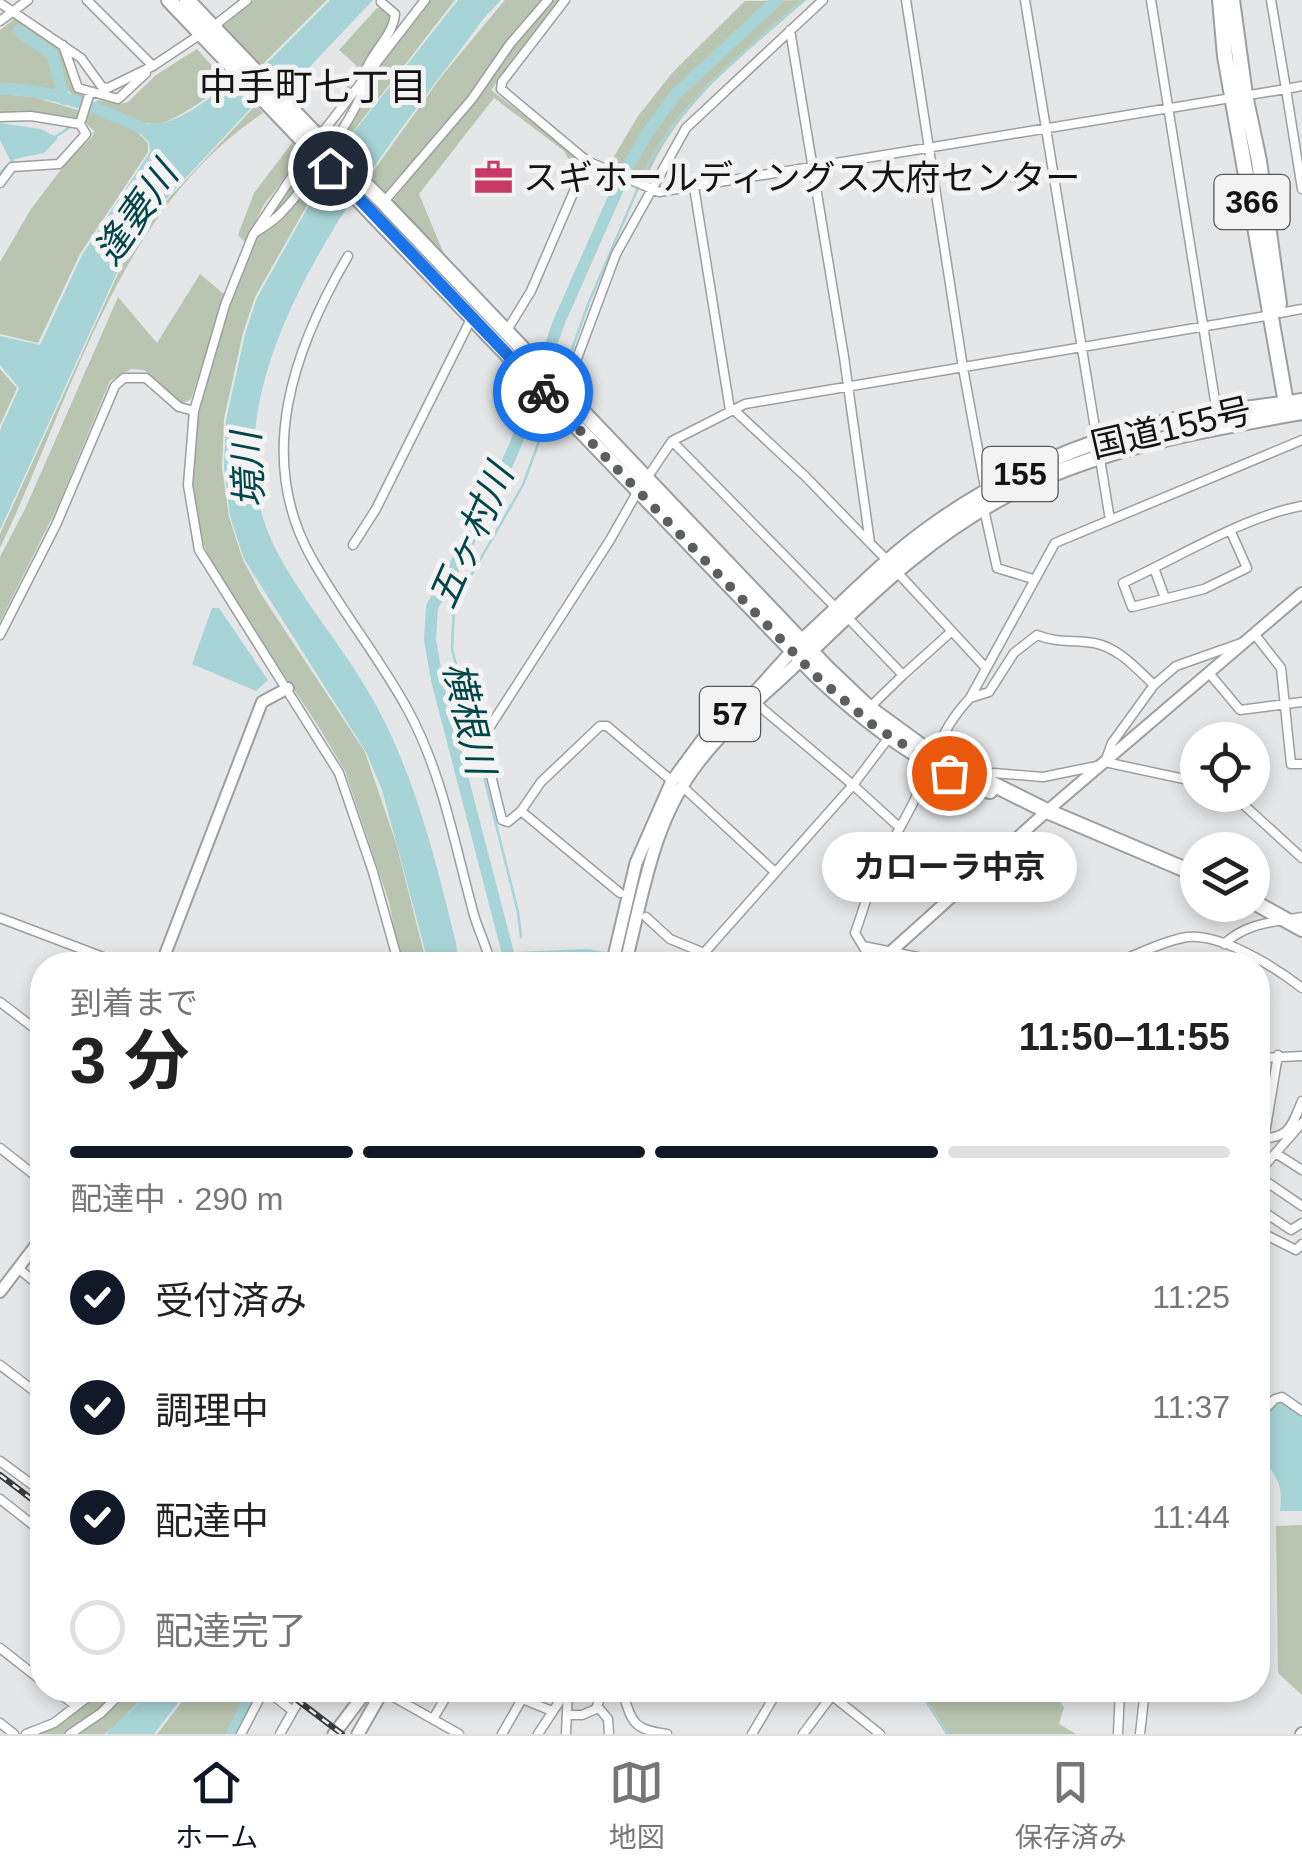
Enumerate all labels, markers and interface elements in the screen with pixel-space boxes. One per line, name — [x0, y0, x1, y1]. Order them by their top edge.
district label: 中手町七丁目 — [199, 66, 427, 108]
pin — [288, 126, 373, 211]
icon: home — [303, 141, 358, 196]
water label: 逢妻川 — [86, 151, 188, 272]
office icon: スギホールディングス大府センター — [472, 157, 514, 199]
place label: スギホールディングス大府センター — [523, 158, 1081, 197]
road number: 366 — [1214, 175, 1290, 229]
courier — [493, 342, 593, 442]
icon: bike — [516, 365, 571, 420]
street label: 国道155号 — [1087, 390, 1255, 465]
water label: 境川 — [225, 427, 271, 509]
road number: 155 — [982, 447, 1058, 501]
water label: 五ヶ村川 — [421, 454, 523, 614]
water label: 横根川 — [436, 658, 503, 782]
road number: 57 — [700, 687, 760, 741]
map controls — [1180, 722, 1270, 922]
button: locate — [1180, 722, 1270, 812]
pin — [907, 731, 992, 816]
icon: bag — [922, 746, 977, 801]
button: layers — [1180, 832, 1270, 922]
callout: カローラ中京 — [822, 833, 1076, 903]
text: カローラ中京 — [853, 849, 1046, 885]
text: 到着まで — [70, 985, 198, 1021]
text: 11:50–11:55 — [1019, 1016, 1230, 1058]
text: 3 分 — [70, 1024, 189, 1097]
text: 配達中 · 290 m — [70, 1181, 283, 1217]
icon: check — [70, 1270, 125, 1325]
text: 11:25 — [1152, 1279, 1230, 1315]
text: 受付済み — [155, 1280, 307, 1322]
icon: check — [70, 1380, 125, 1435]
text: 11:37 — [1152, 1389, 1230, 1425]
text: 調理中 — [155, 1390, 269, 1432]
icon: check — [70, 1490, 125, 1545]
text: 11:44 — [1152, 1499, 1230, 1535]
text: 配達中 — [155, 1500, 269, 1542]
text: 配達完了 — [155, 1610, 307, 1652]
tab: ホーム — [175, 1755, 258, 1855]
tab: 地図 — [609, 1755, 665, 1855]
tab: 保存済み — [1015, 1755, 1127, 1855]

